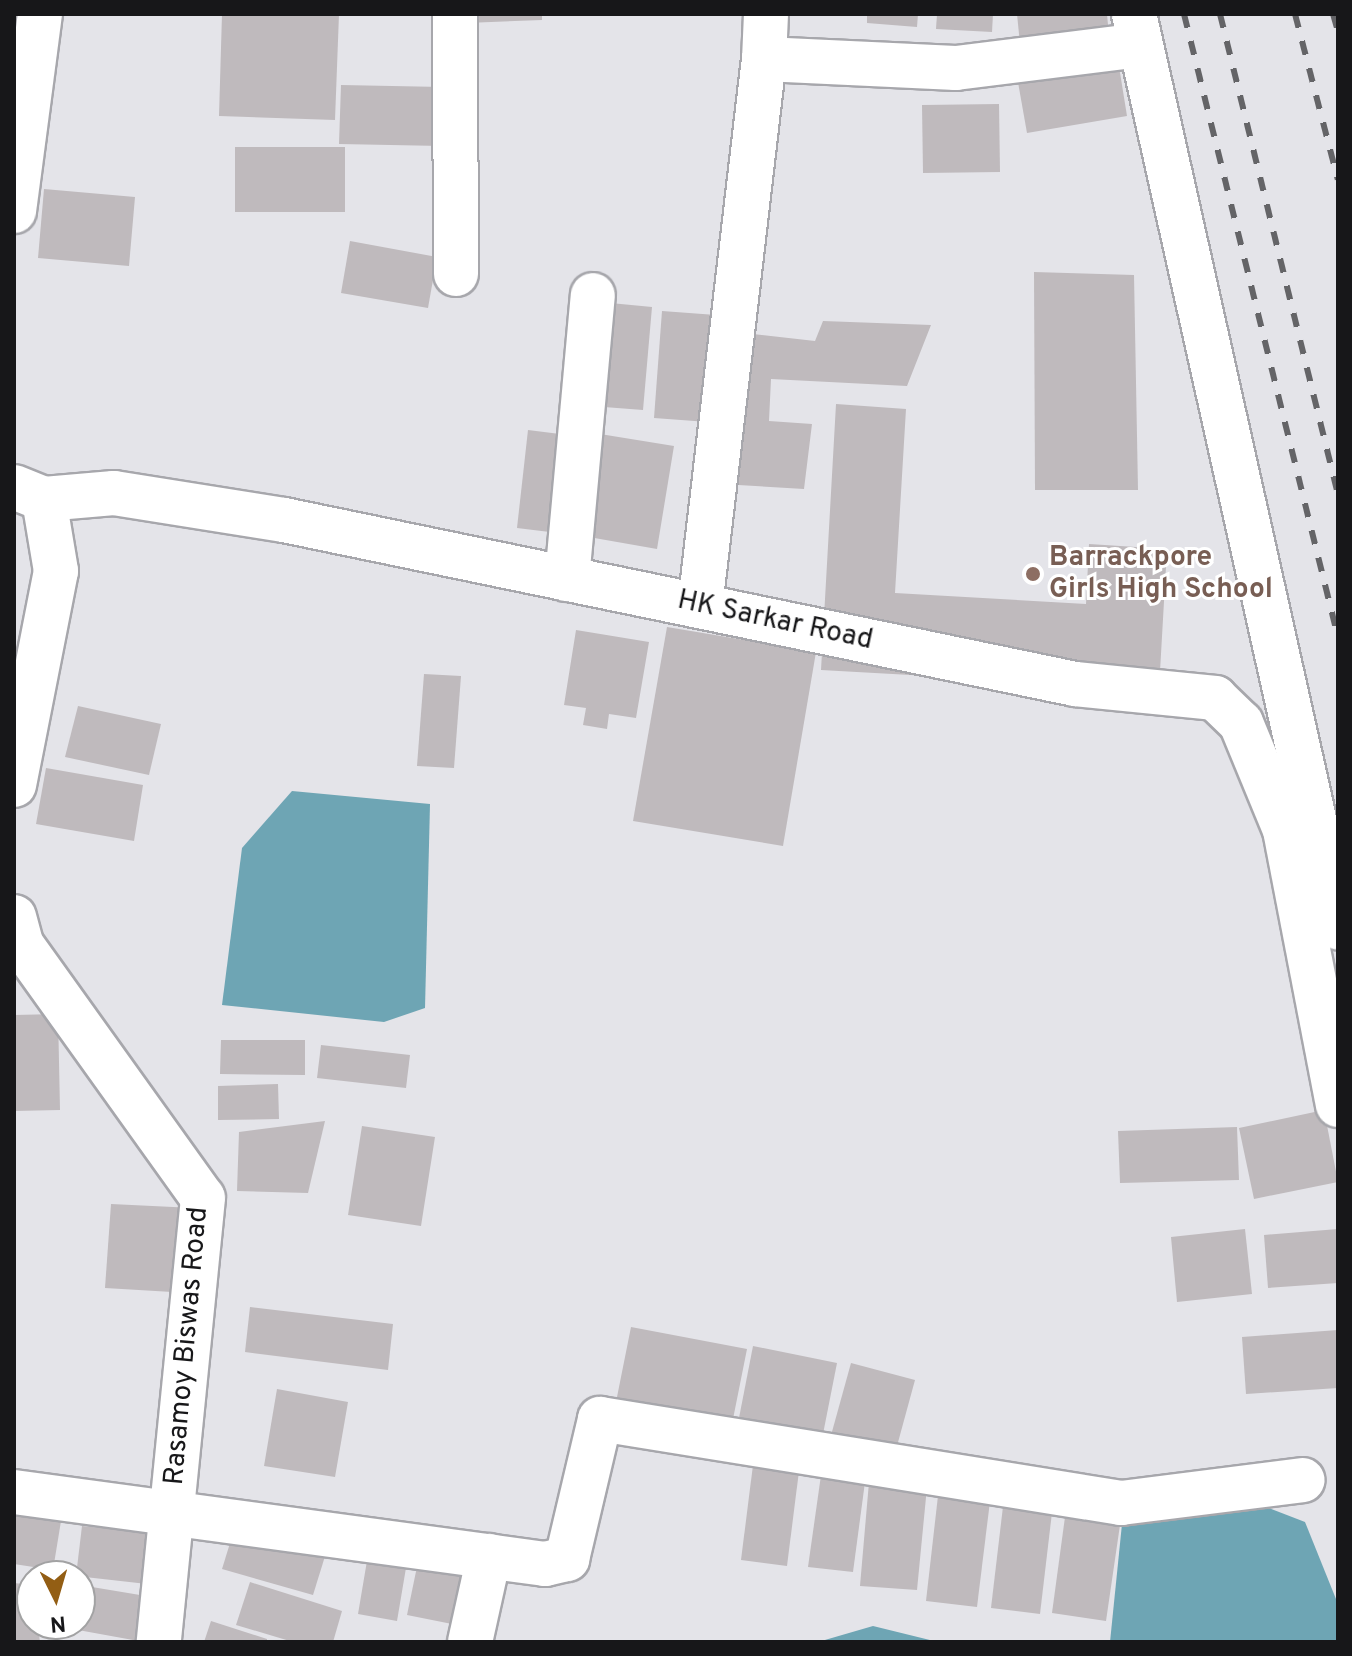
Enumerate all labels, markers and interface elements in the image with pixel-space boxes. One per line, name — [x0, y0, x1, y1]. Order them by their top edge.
place label: Barrackpore Girls High School — [1049, 541, 1273, 607]
marker: Barrackpore Girls High School — [1024, 565, 1042, 583]
street label: HK Sarkar Road — [674, 584, 876, 658]
street label: Rasamoy Biswas Road — [158, 1205, 216, 1487]
north arrow — [16, 1560, 96, 1640]
text: N — [49, 1608, 67, 1637]

